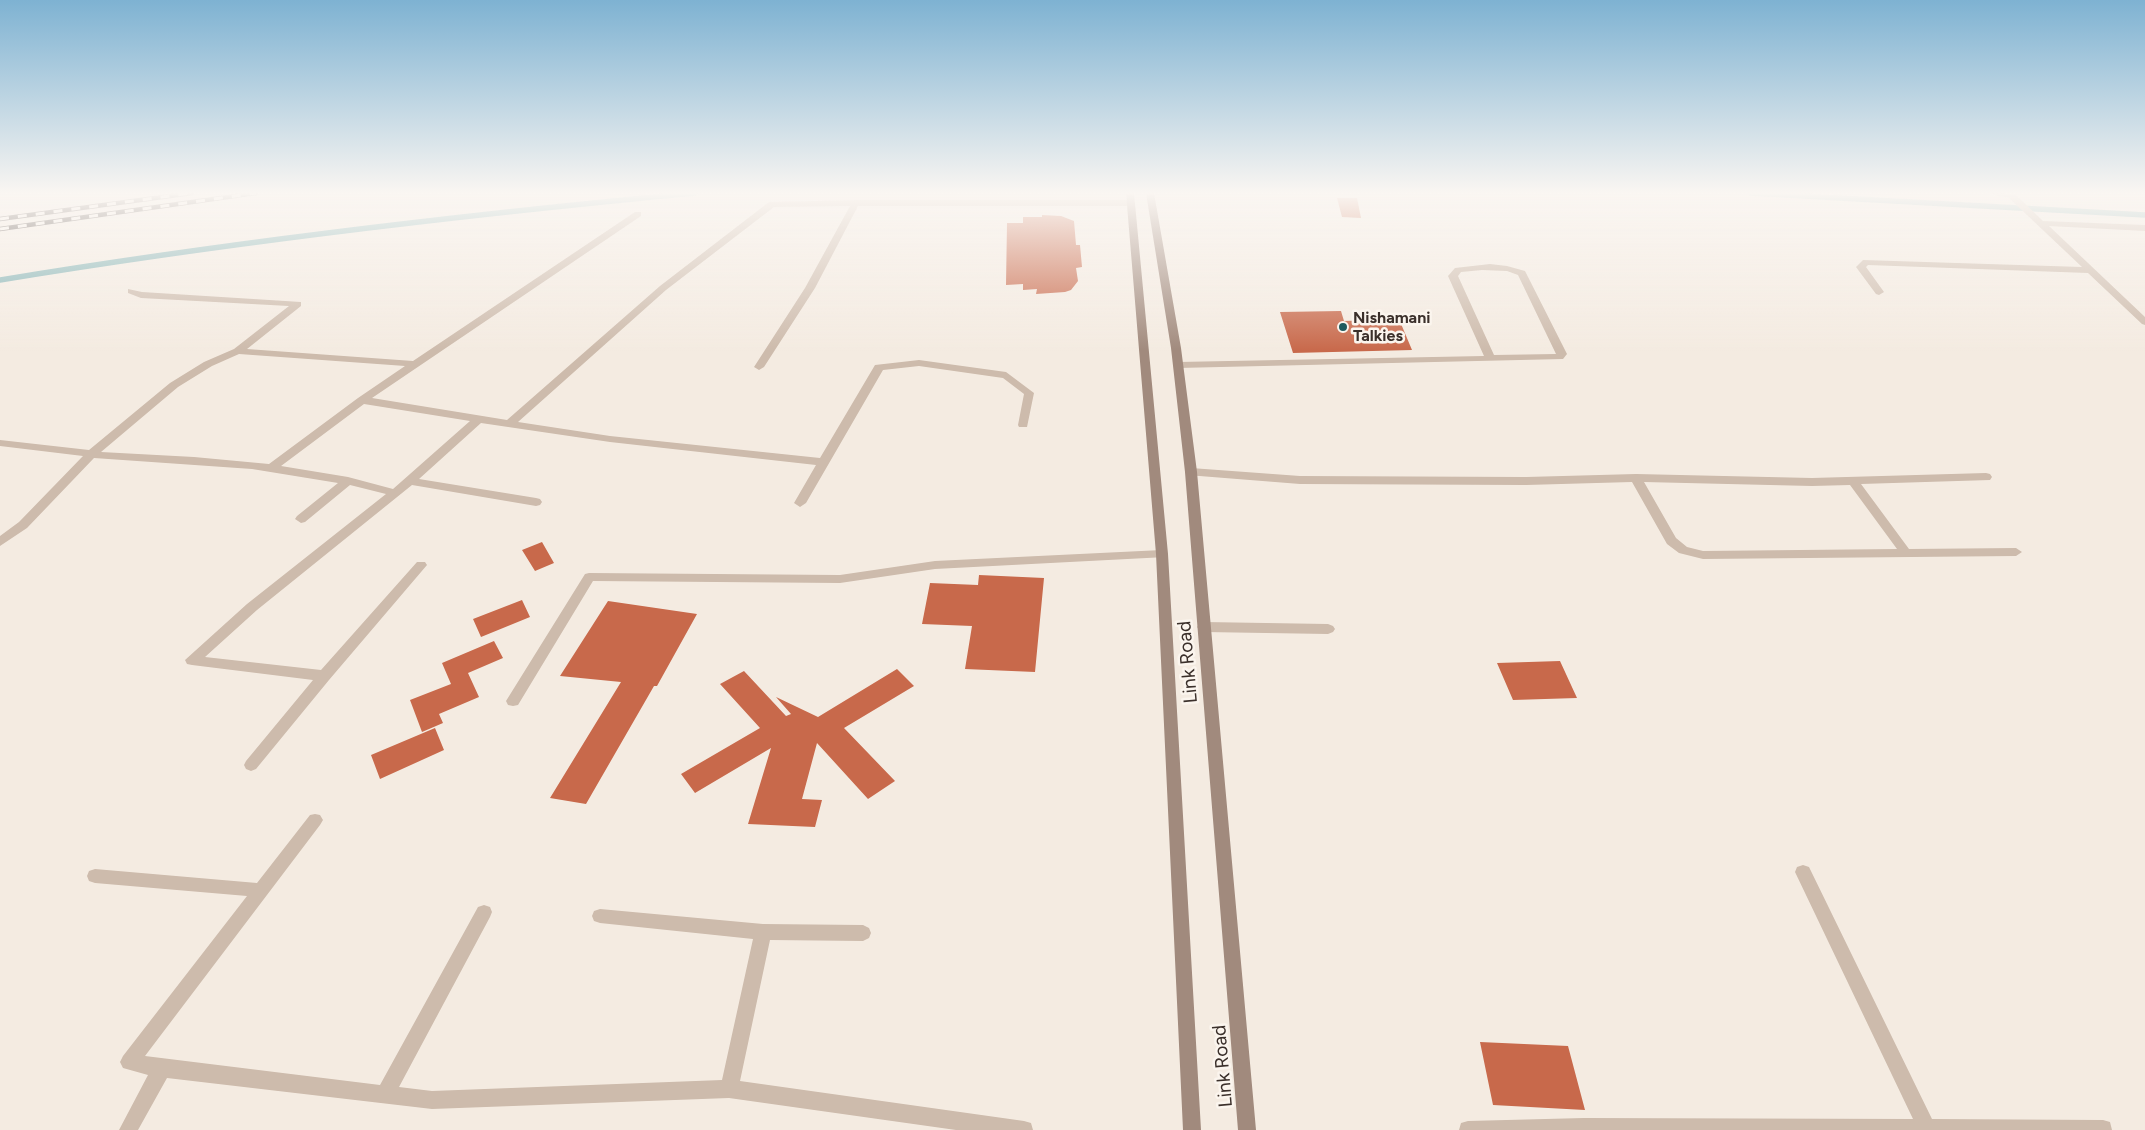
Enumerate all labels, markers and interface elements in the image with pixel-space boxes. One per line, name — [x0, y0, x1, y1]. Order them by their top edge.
place label: Nishamani Talkies — [1353, 308, 1430, 346]
marker: Nishamani Talkies — [1337, 321, 1349, 333]
street label: Link Road — [1173, 620, 1203, 704]
street label: Link Road — [1208, 1024, 1238, 1108]

